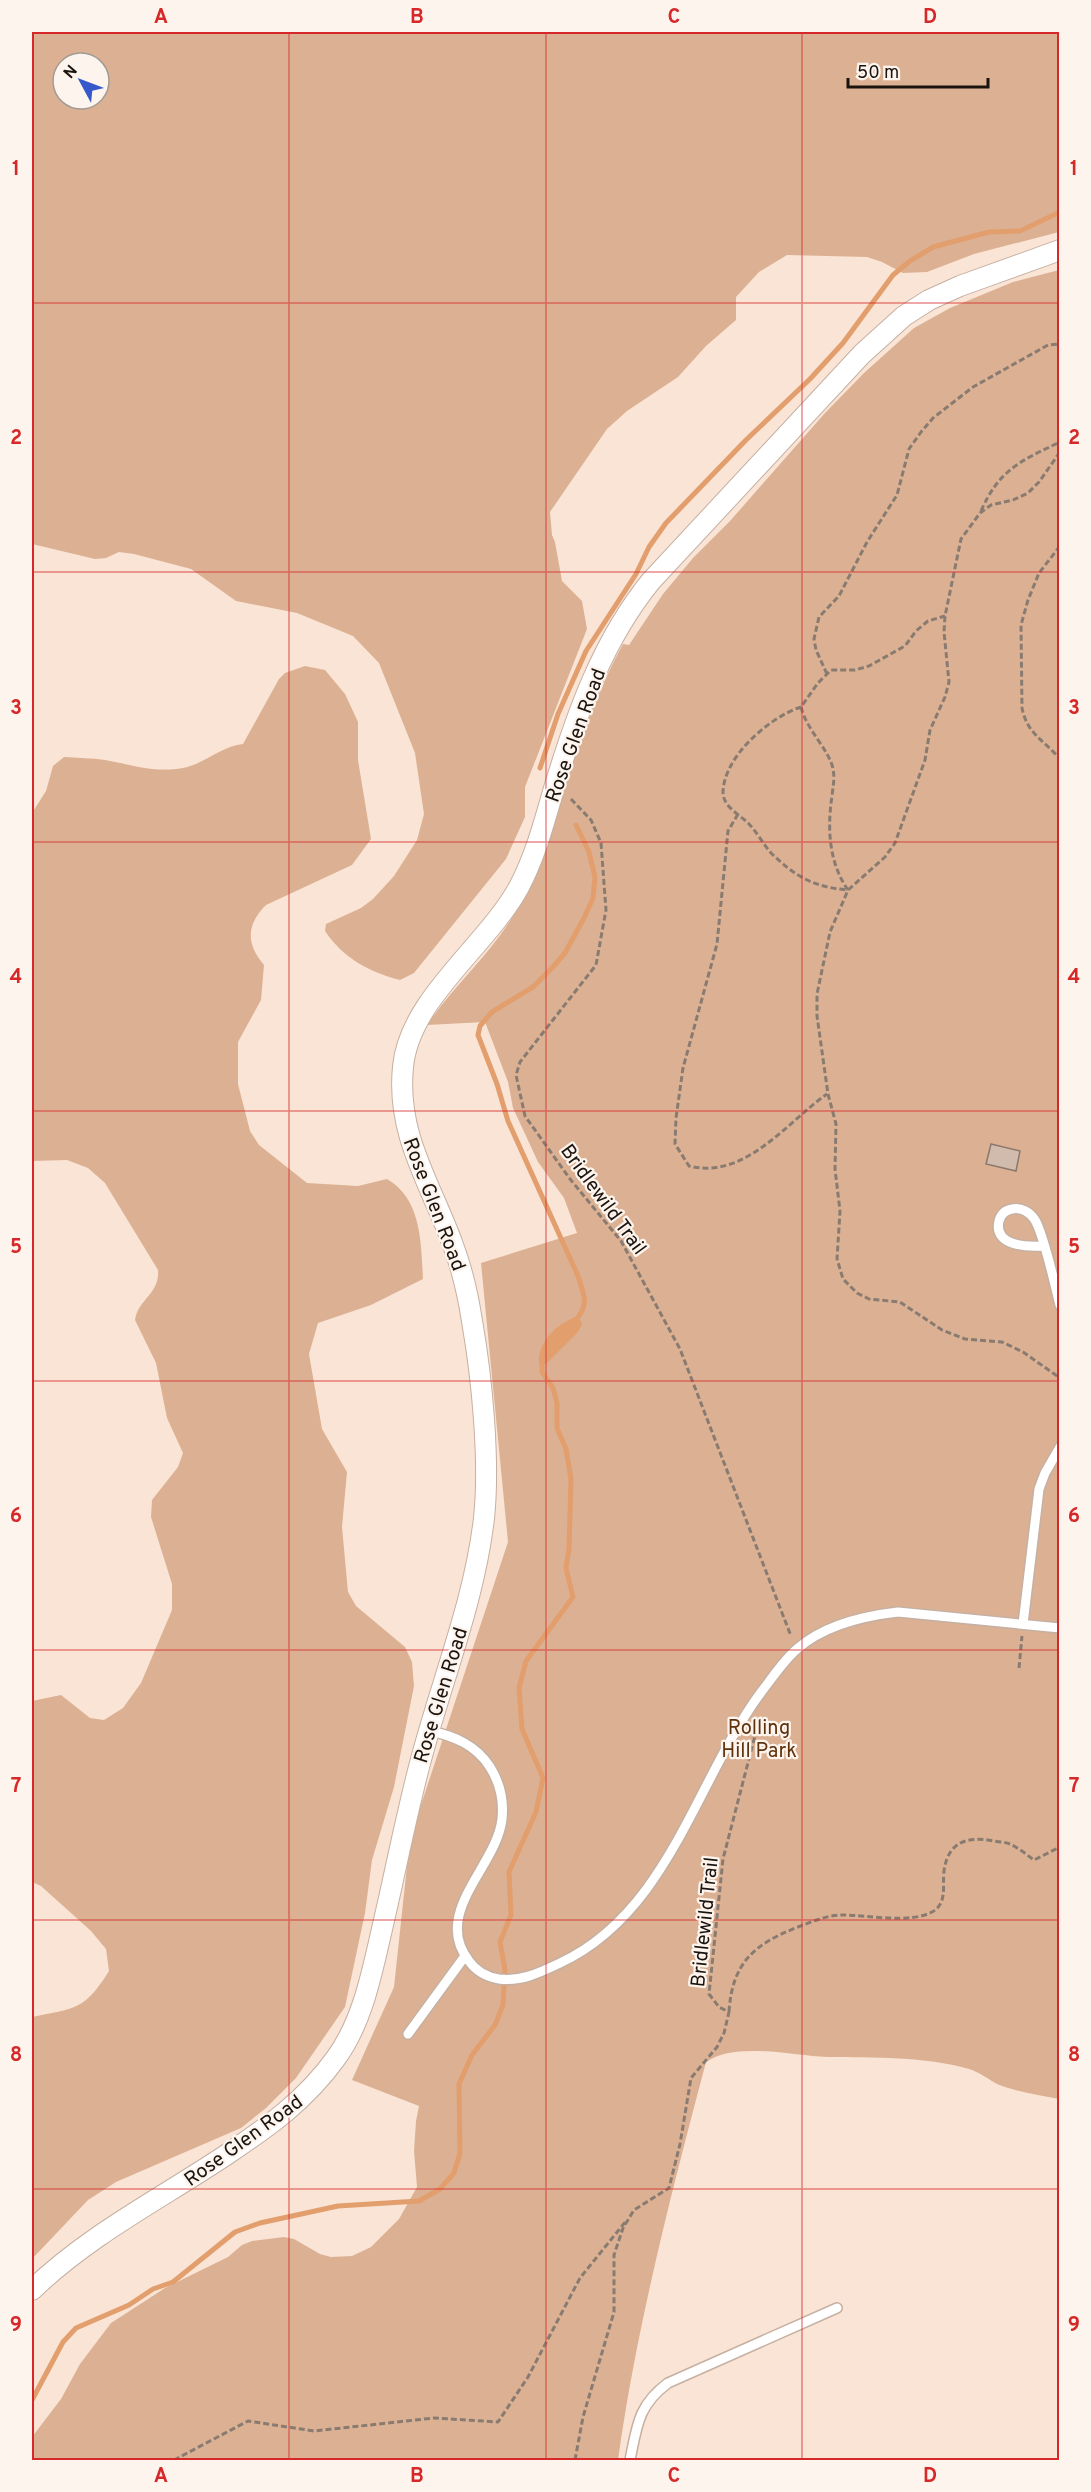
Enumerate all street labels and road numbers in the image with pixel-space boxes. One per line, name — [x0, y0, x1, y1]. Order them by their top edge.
street label: Rose Glen Road — [541, 665, 613, 806]
street label: Rose Glen Road — [396, 1134, 470, 1275]
street label: Bridlewild Trail — [553, 1140, 651, 1261]
street label: Rose Glen Road — [409, 1625, 475, 1767]
street label: Bridlewild Trail — [686, 1856, 726, 1989]
street label: Rose Glen Road — [180, 2090, 309, 2193]

